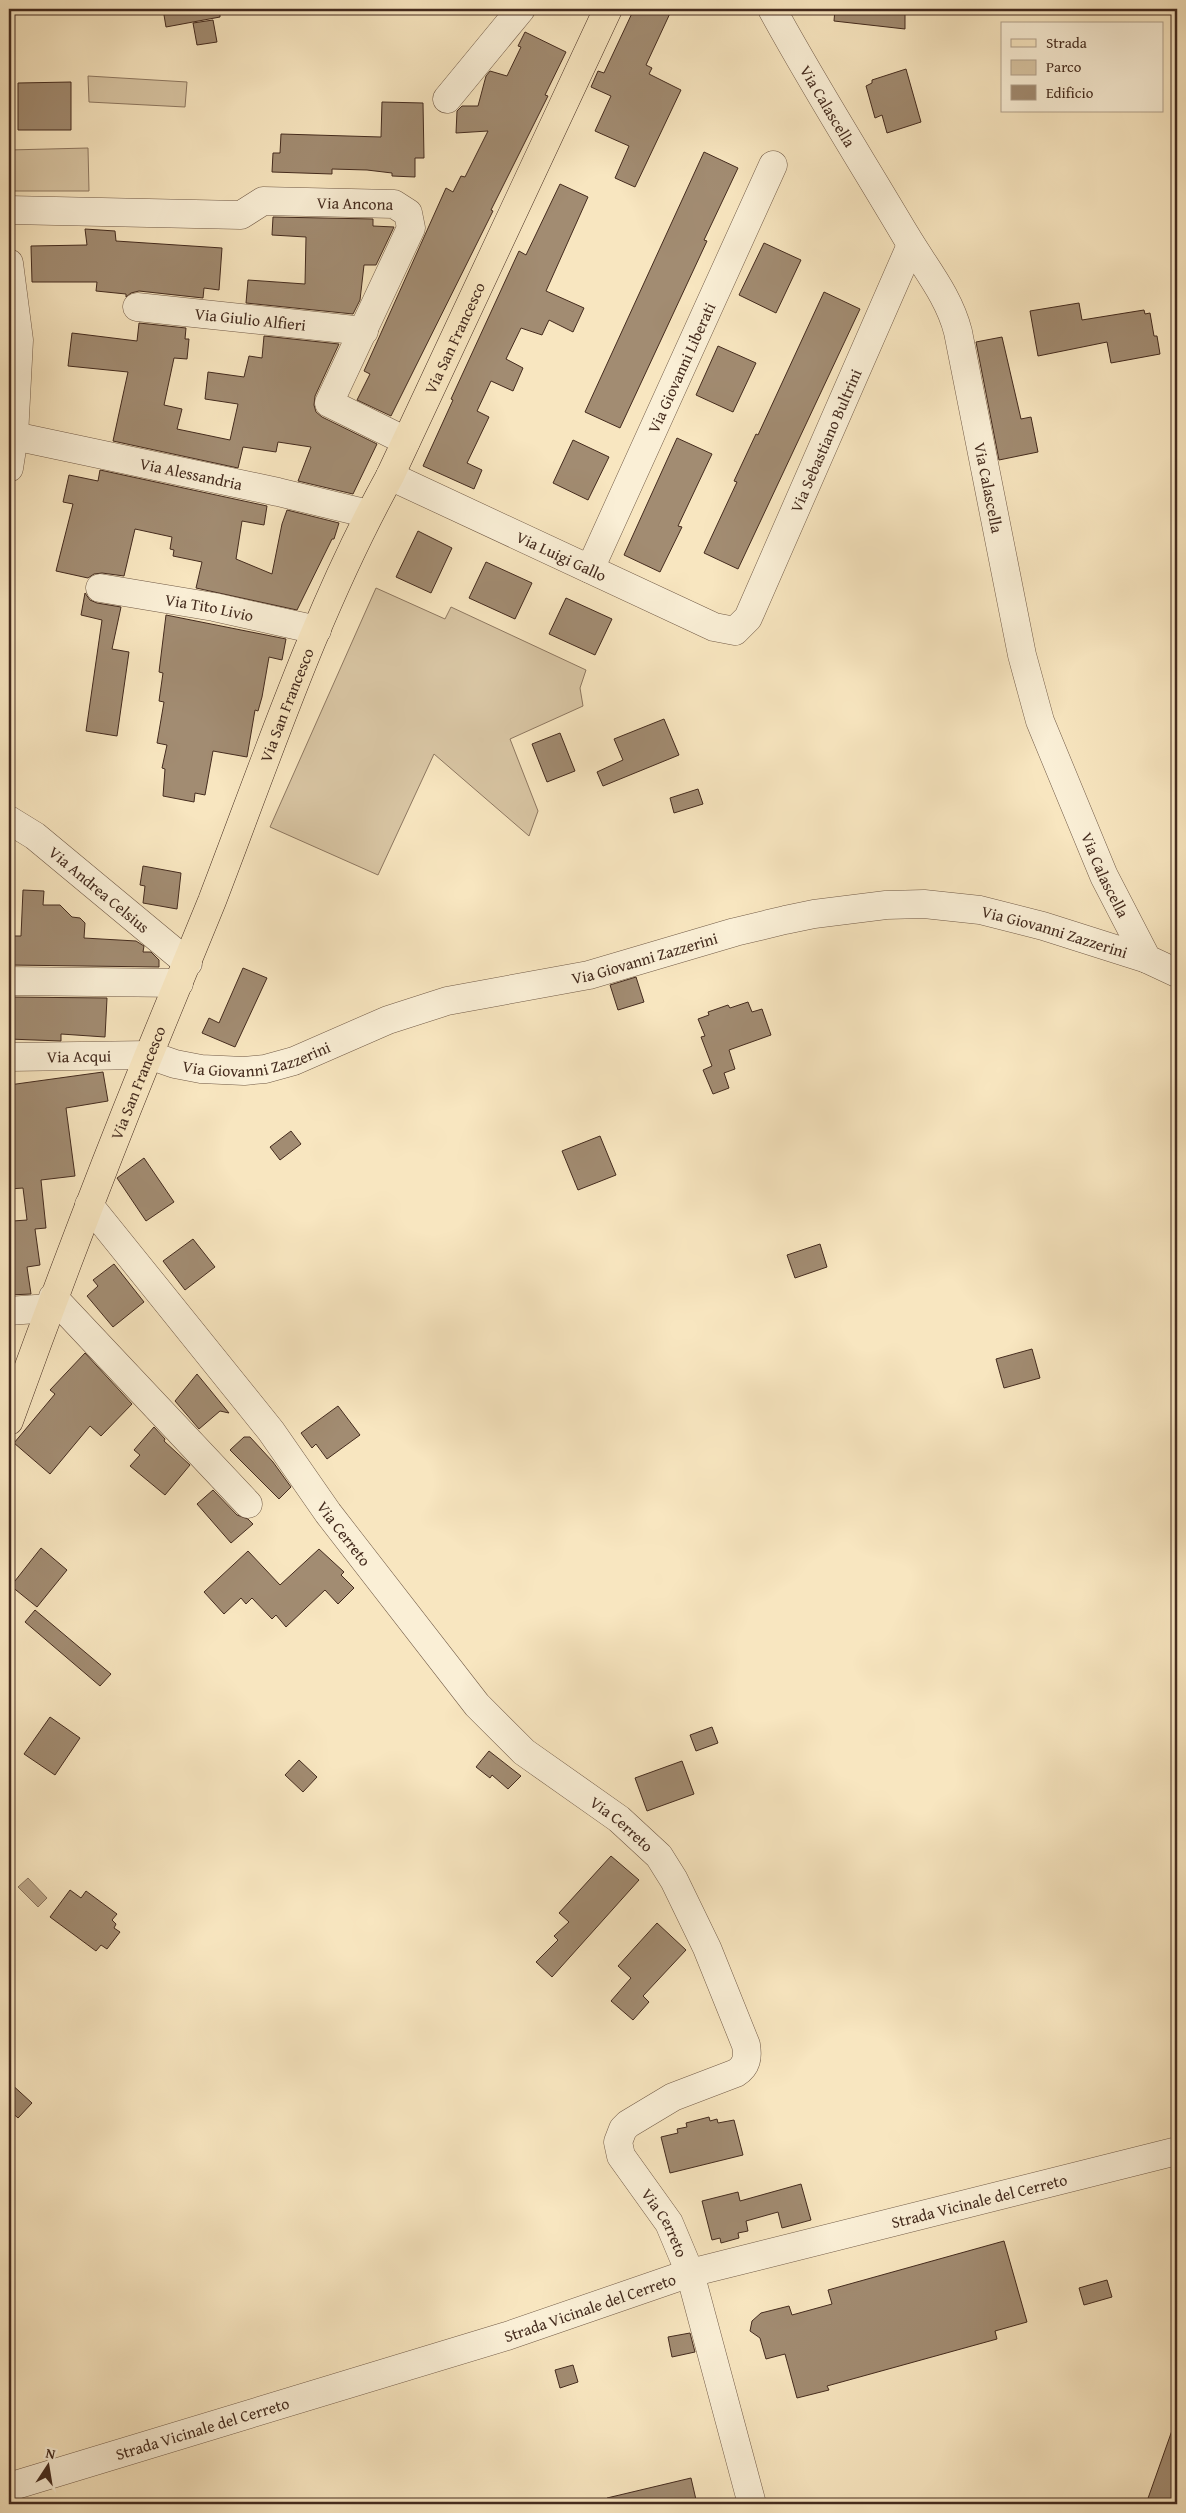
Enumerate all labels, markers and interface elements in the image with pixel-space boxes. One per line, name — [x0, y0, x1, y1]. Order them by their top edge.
legend — [1001, 22, 1164, 112]
text: Strada — [1046, 32, 1087, 53]
text: Parco — [1046, 56, 1082, 77]
street label: Via Calascella — [794, 60, 862, 152]
text: Edificio — [1046, 82, 1094, 103]
street label: Via Ancona — [316, 190, 394, 216]
street label: Via San Francesco — [418, 278, 491, 398]
street label: Via Giovanni Liberati — [641, 298, 721, 437]
street label: Via Giulio Alfieri — [194, 301, 308, 337]
street label: Via Sebastiano Bultrini — [784, 364, 868, 516]
street label: Via Calascella — [968, 440, 1010, 536]
street label: Via Alessandria — [138, 451, 245, 496]
street label: Via Luigi Gallo — [512, 524, 610, 587]
street label: Via Tito Livio — [163, 587, 256, 628]
street label: Via San Francesco — [253, 644, 320, 766]
street label: Via Calascella — [1075, 828, 1136, 922]
street label: Via Andrea Celsius — [44, 840, 155, 938]
street label: Via Giovanni Zazzerini — [979, 899, 1131, 964]
street label: Via Giovanni Zazzerini — [569, 926, 721, 990]
street label: Via San Francesco — [104, 1022, 171, 1143]
street label: Via Giovanni Zazzerini — [180, 1034, 334, 1083]
street label: Via Acqui — [47, 1044, 112, 1068]
street label: Via Cerreto — [311, 1496, 377, 1571]
street label: Via Cerreto — [585, 1790, 659, 1857]
street label: Strada Vicinale del Cerreto — [889, 2167, 1070, 2234]
street label: Via Cerreto — [636, 2183, 694, 2261]
street label: Strada Vicinale del Cerreto — [501, 2267, 679, 2348]
street label: Strada Vicinale del Cerreto — [113, 2391, 292, 2466]
north arrow — [22, 2440, 72, 2490]
text: N — [44, 2443, 58, 2464]

